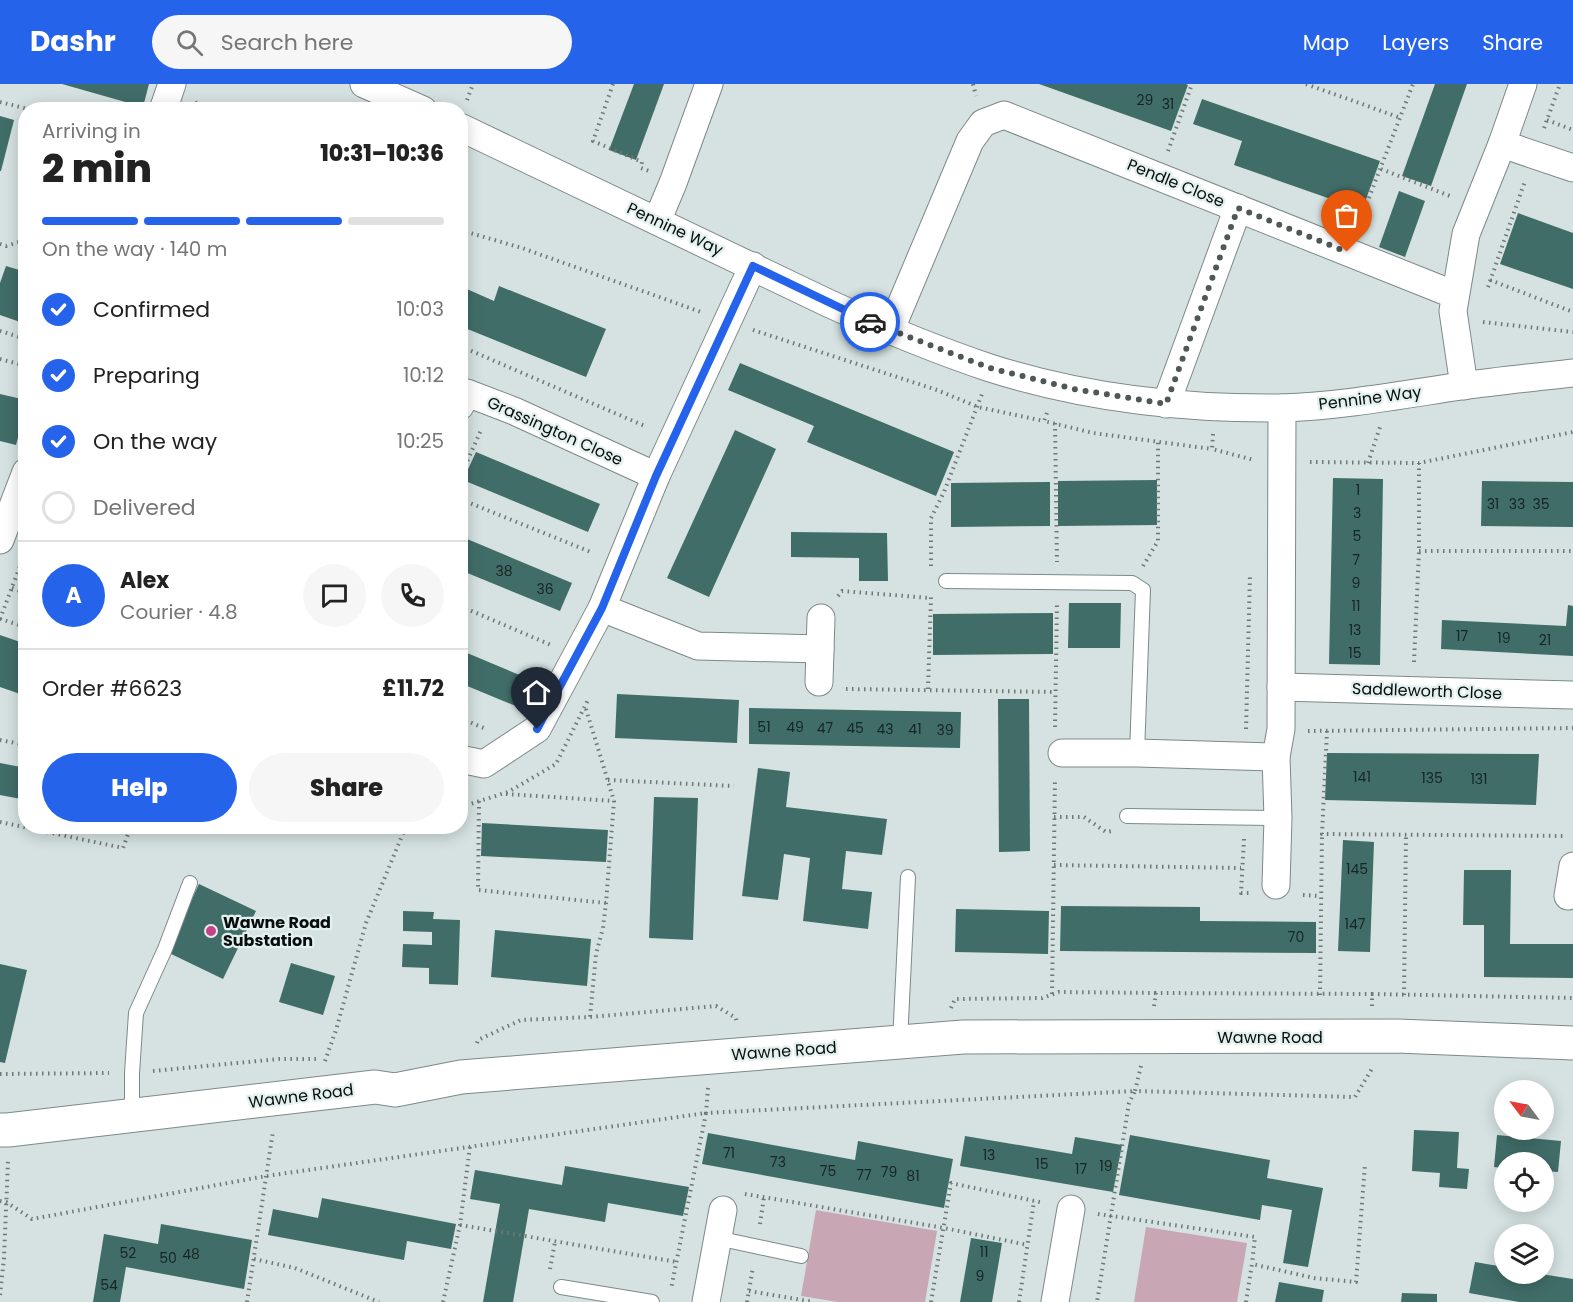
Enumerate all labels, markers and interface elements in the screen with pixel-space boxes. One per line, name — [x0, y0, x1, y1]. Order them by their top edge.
search box — [152, 15, 572, 69]
text: Dashr — [30, 22, 116, 61]
icon: search — [173, 26, 206, 59]
text: Search here — [221, 27, 353, 58]
text: Map — [1303, 28, 1349, 57]
text: Layers — [1382, 28, 1449, 57]
text: Share — [1482, 28, 1543, 57]
house number: 29 — [1137, 90, 1153, 110]
house number: 31 — [1162, 94, 1174, 114]
text: Arriving in — [42, 117, 141, 145]
text: 10:31–10:36 — [320, 138, 444, 169]
text: 2 min — [42, 141, 152, 196]
street label: Pendle Close — [1124, 153, 1228, 213]
pin — [1321, 190, 1372, 252]
street label: Pennine Way — [623, 197, 727, 261]
icon: bag — [1330, 199, 1363, 232]
text: On the way · 140 m — [42, 235, 227, 263]
courier — [840, 292, 900, 352]
icon: check — [42, 293, 75, 326]
text: Confirmed — [93, 294, 210, 325]
text: 10:03 — [396, 295, 444, 323]
icon: car — [854, 306, 887, 339]
icon: check — [42, 359, 75, 392]
text: Preparing — [93, 360, 200, 391]
text: 10:12 — [403, 361, 444, 389]
street label: Pennine Way — [1317, 380, 1423, 416]
street label: Grassington Close — [483, 391, 627, 471]
icon: check — [42, 425, 75, 458]
text: On the way — [93, 426, 217, 457]
text: 10:25 — [397, 427, 444, 455]
house number: 1 — [1356, 480, 1360, 500]
text: Delivered — [93, 492, 196, 523]
house number: 31 — [1487, 494, 1499, 514]
house number: 33 — [1509, 494, 1525, 514]
house number: 35 — [1532, 494, 1550, 514]
house number: 3 — [1353, 503, 1361, 523]
house number: 5 — [1353, 526, 1361, 546]
house number: 7 — [1352, 550, 1360, 570]
house number: 38 — [495, 561, 513, 581]
button: chat — [303, 564, 366, 627]
button: phone — [381, 564, 444, 627]
text: Alex — [120, 565, 169, 596]
house number: 9 — [1352, 573, 1360, 593]
house number: 36 — [536, 579, 554, 599]
text: A — [65, 580, 82, 611]
house number: 11 — [1352, 596, 1360, 616]
text: Courier · 4.8 — [120, 598, 238, 626]
house number: 13 — [1349, 620, 1361, 640]
house number: 17 — [1456, 626, 1468, 646]
house number: 19 — [1497, 628, 1511, 648]
house number: 21 — [1539, 630, 1551, 650]
house number: 15 — [1348, 643, 1362, 663]
pin — [511, 667, 562, 729]
text: Order #6623 — [42, 673, 182, 704]
text: £11.72 — [382, 673, 444, 704]
icon: home — [520, 676, 553, 709]
street label: Saddleworth Close — [1352, 677, 1503, 705]
house number: 51 — [757, 717, 771, 737]
house number: 49 — [786, 717, 804, 737]
house number: 47 — [817, 718, 834, 738]
house number: 45 — [846, 718, 864, 738]
house number: 43 — [876, 719, 894, 739]
house number: 41 — [908, 719, 922, 739]
house number: 39 — [936, 720, 954, 740]
button: Help — [42, 753, 237, 822]
button: Share — [249, 753, 444, 822]
house number: 141 — [1353, 767, 1371, 787]
house number: 135 — [1421, 768, 1443, 788]
house number: 131 — [1470, 769, 1488, 789]
house number: 145 — [1346, 859, 1368, 879]
place label: Wawne Road Substation — [223, 911, 331, 952]
house number: 147 — [1345, 914, 1366, 934]
marker: Wawne Road Substation — [204, 924, 218, 938]
house number: 70 — [1288, 927, 1304, 947]
street label: Wawne Road — [1217, 1026, 1323, 1049]
street label: Wawne Road — [731, 1036, 837, 1066]
street label: Wawne Road — [247, 1078, 355, 1114]
north arrow — [1494, 1080, 1554, 1140]
map controls — [1494, 1080, 1554, 1284]
house number: 71 — [723, 1143, 735, 1163]
house number: 13 — [983, 1145, 995, 1165]
house number: 73 — [770, 1152, 786, 1172]
button: locate — [1494, 1152, 1554, 1212]
house number: 15 — [1035, 1154, 1049, 1174]
house number: 19 — [1099, 1156, 1113, 1176]
house number: 17 — [1075, 1159, 1087, 1179]
house number: 75 — [820, 1161, 836, 1181]
house number: 79 — [881, 1162, 897, 1182]
house number: 77 — [856, 1165, 872, 1185]
house number: 81 — [906, 1166, 920, 1186]
button: layers — [1494, 1224, 1554, 1284]
house number: 11 — [980, 1242, 988, 1262]
house number: 52 — [120, 1243, 136, 1263]
house number: 48 — [182, 1244, 200, 1264]
house number: 50 — [159, 1248, 177, 1268]
house number: 9 — [976, 1266, 984, 1286]
house number: 54 — [100, 1275, 118, 1295]

